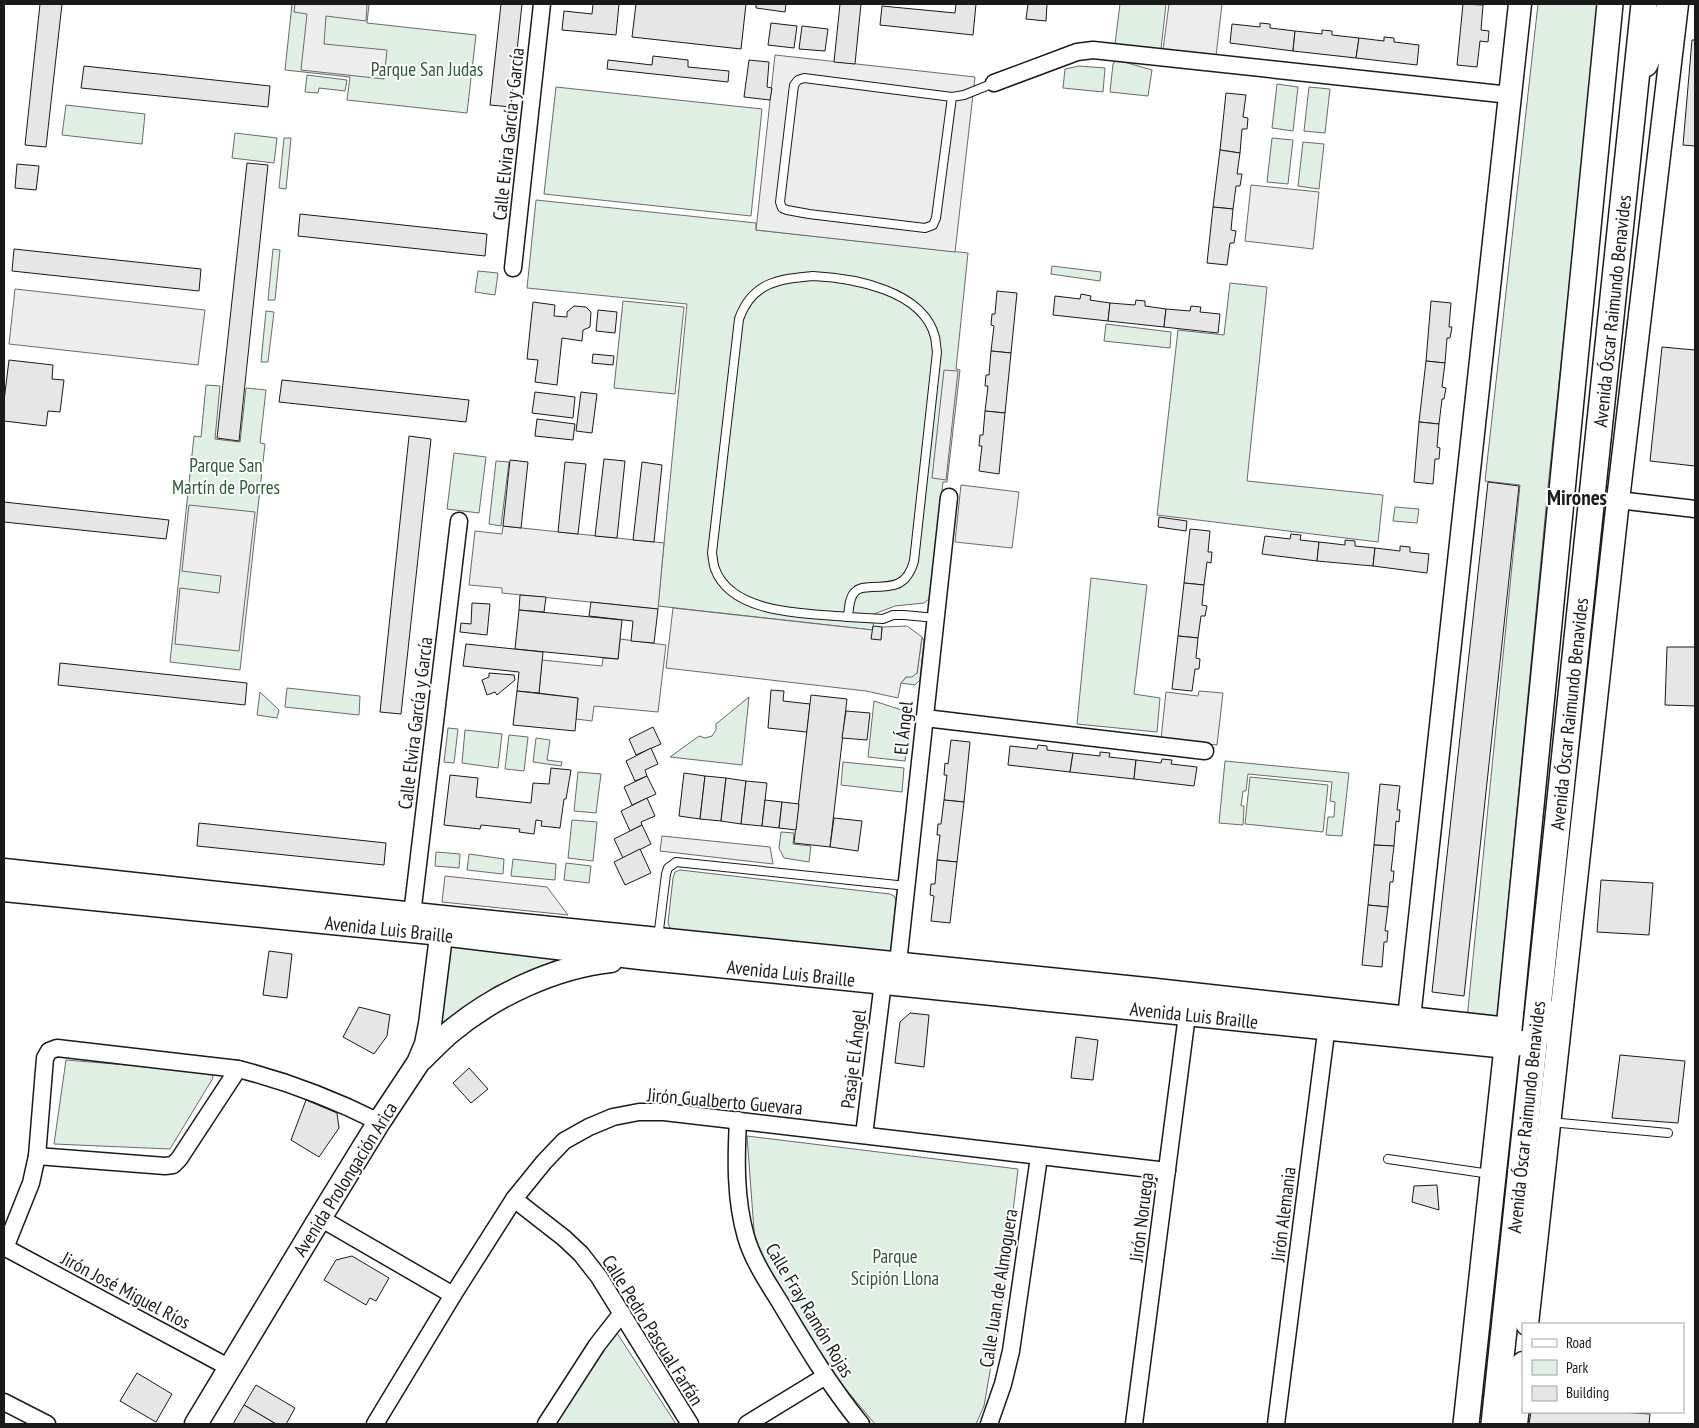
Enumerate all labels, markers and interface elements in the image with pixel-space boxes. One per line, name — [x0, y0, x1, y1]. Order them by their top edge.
street label: Calle Elvira García y García — [487, 46, 529, 222]
park label: Parque San Judas — [371, 57, 483, 81]
street label: Avenida Óscar Raimundo Benavides — [1588, 194, 1636, 428]
park label: Parque San Martín de Porres — [172, 453, 280, 499]
district label: Mirones — [1547, 484, 1607, 511]
street label: Avenida Óscar Raimundo Benavides — [1545, 597, 1593, 831]
street label: Calle Elvira García y García — [393, 635, 437, 811]
street label: El Ángel — [888, 699, 918, 756]
street label: Avenida Luis Braille — [324, 910, 455, 948]
street label: Avenida Luis Braille — [726, 954, 857, 992]
street label: Avenida Luis Braille — [1129, 996, 1260, 1034]
street label: Avenida Óscar Raimundo Benavides — [1502, 1000, 1550, 1234]
street label: Pasaje El Ángel — [835, 1008, 871, 1110]
street label: Jirón Gualberto Guevara — [645, 1082, 804, 1120]
street label: Avenida Prolongación Arica — [288, 1097, 402, 1261]
street label: Jirón Alemania — [1265, 1165, 1301, 1264]
street label: Jirón Noruega — [1123, 1171, 1158, 1264]
street label: Calle Juan de Almoguera — [974, 1207, 1022, 1369]
street label: Calle Fray Ramón Rojas — [760, 1238, 860, 1382]
park label: Parque Scipión Llona — [851, 1244, 939, 1290]
street label: Jirón José Miguel Ríos — [57, 1245, 195, 1334]
street label: Calle Pedro Pascual Farfán — [597, 1250, 709, 1410]
legend — [1522, 1323, 1684, 1413]
text: Road — [1566, 1333, 1592, 1352]
text: Park — [1566, 1358, 1588, 1377]
text: Building — [1566, 1383, 1609, 1402]

